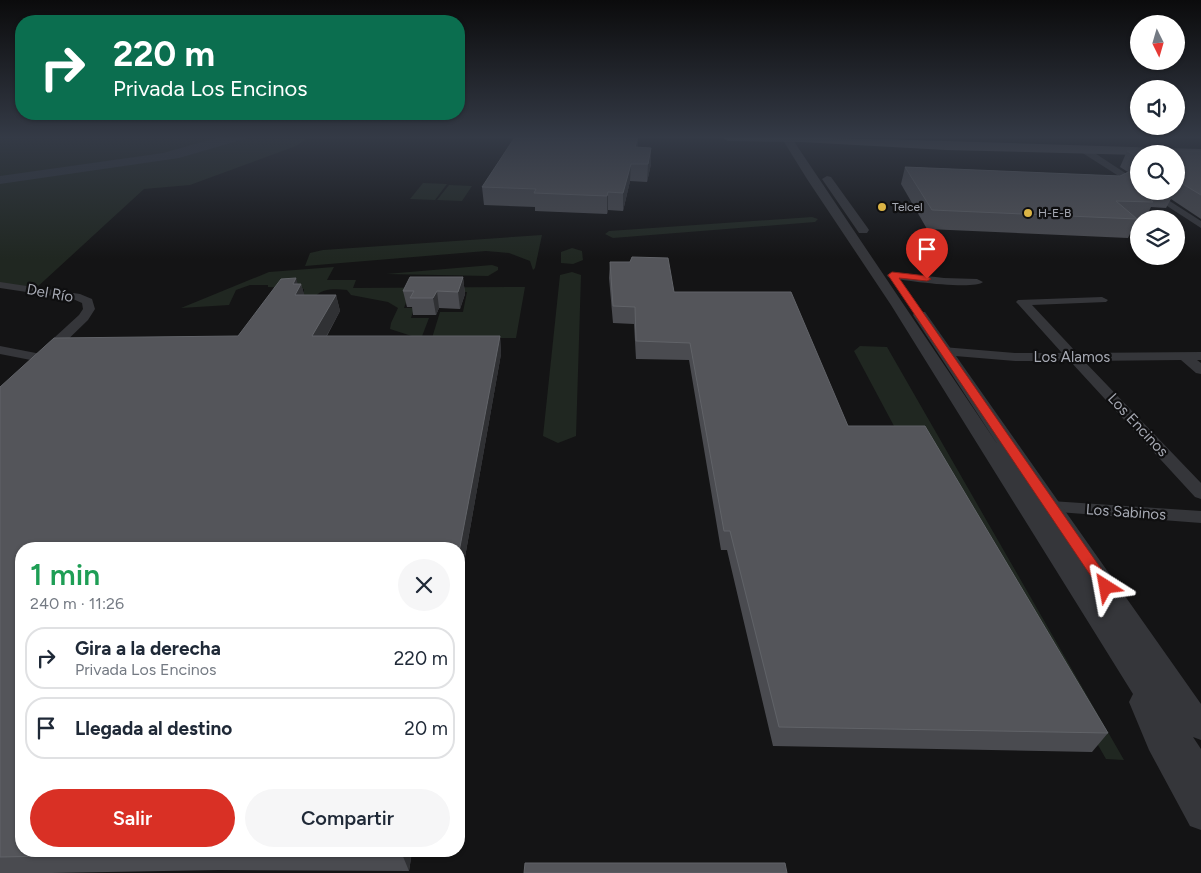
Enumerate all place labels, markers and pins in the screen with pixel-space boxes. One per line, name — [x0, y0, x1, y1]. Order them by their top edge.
place label: Telcel — [892, 200, 923, 214]
marker: Telcel — [876, 201, 888, 213]
place label: H-E-B — [1038, 206, 1071, 220]
marker: H-E-B — [1022, 207, 1034, 219]
pin — [906, 228, 948, 279]

